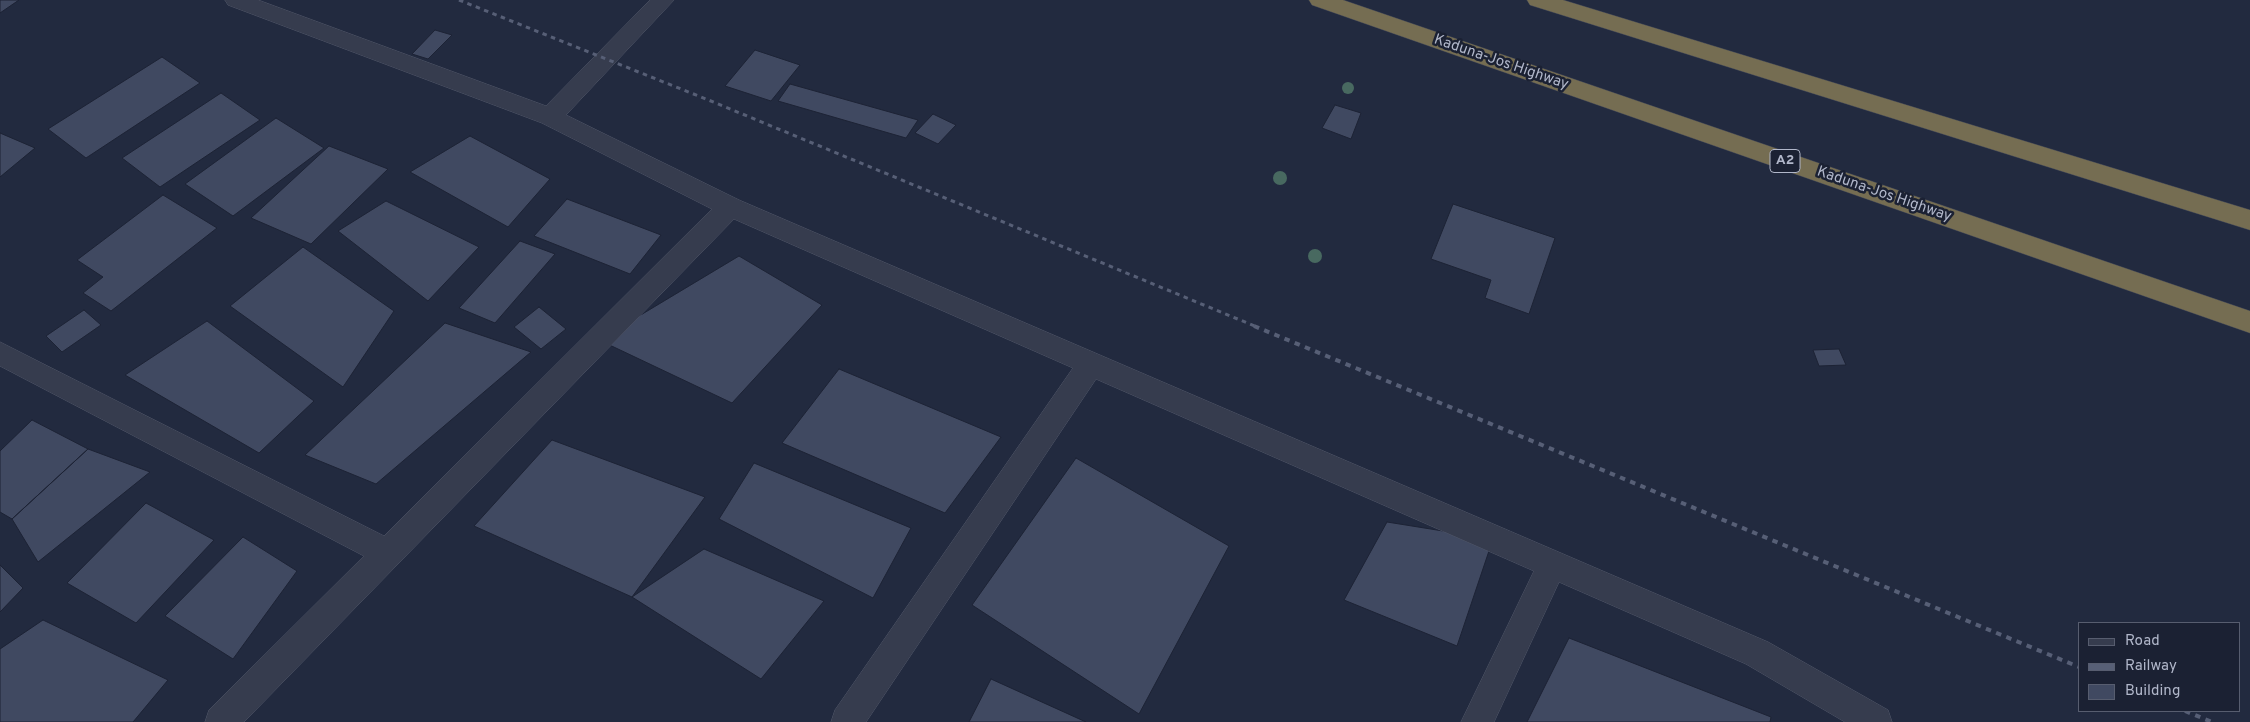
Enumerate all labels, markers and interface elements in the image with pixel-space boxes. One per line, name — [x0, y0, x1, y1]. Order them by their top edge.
street label: Kaduna-Jos Highway — [1431, 31, 1571, 95]
road number: A2 — [1770, 150, 1800, 172]
street label: Kaduna-Jos Highway — [1814, 163, 1954, 227]
legend — [2078, 622, 2240, 712]
text: Road — [2125, 632, 2160, 651]
text: Railway — [2125, 657, 2177, 676]
text: Building — [2125, 682, 2180, 701]

